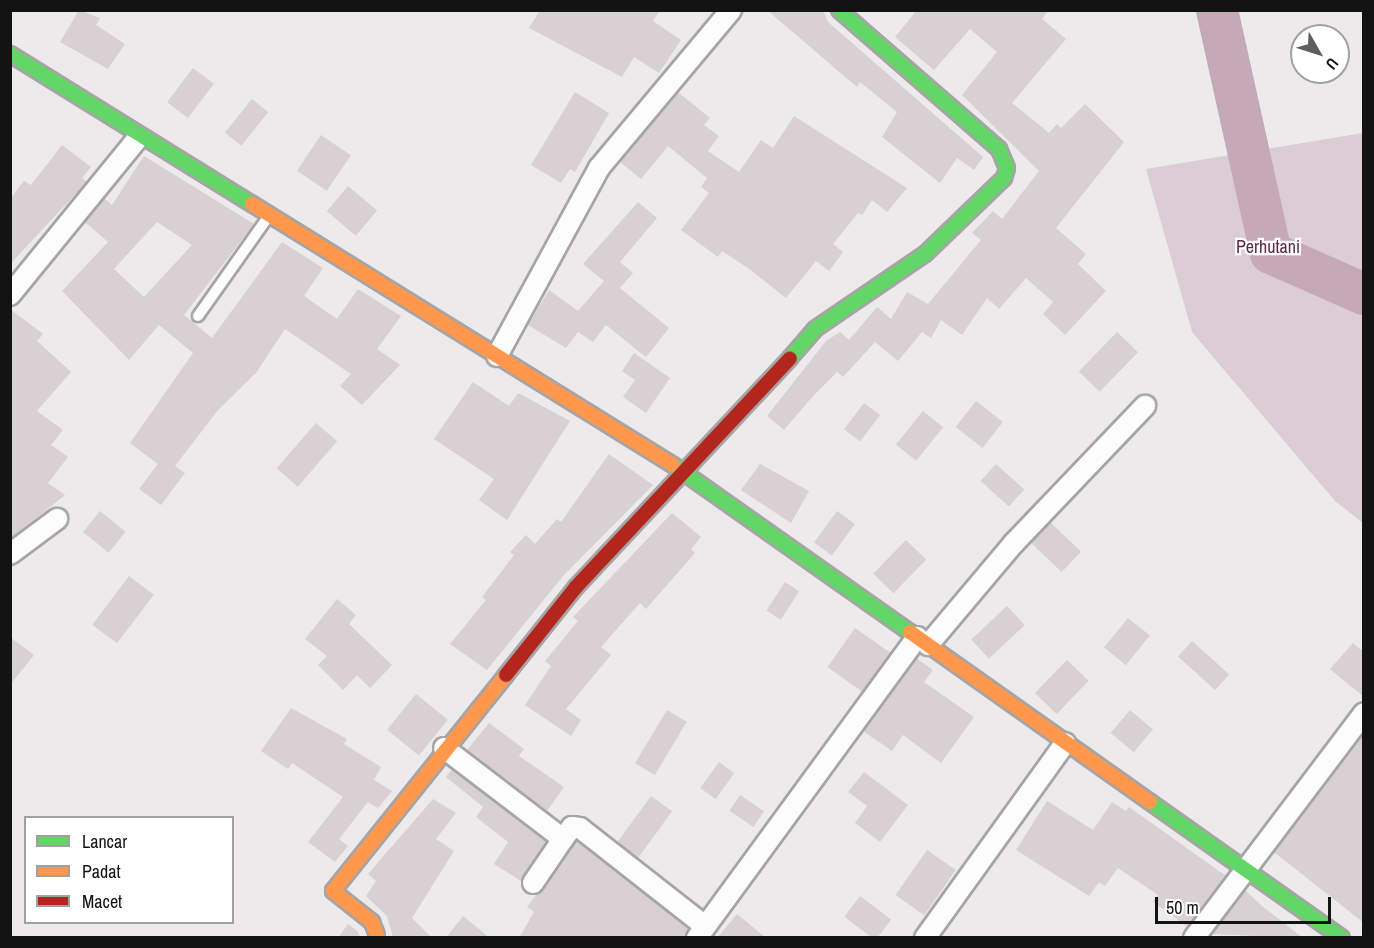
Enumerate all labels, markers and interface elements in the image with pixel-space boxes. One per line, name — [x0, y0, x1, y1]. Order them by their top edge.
north arrow — [1290, 24, 1350, 84]
text: U — [1321, 53, 1344, 75]
park label: Perhutani — [1236, 236, 1300, 258]
legend — [24, 816, 234, 924]
text: Lancar — [82, 829, 127, 854]
text: Padat — [82, 859, 121, 884]
scale bar — [1158, 885, 1334, 923]
text: Macet — [82, 889, 122, 914]
text: 50 m — [1166, 895, 1199, 920]

